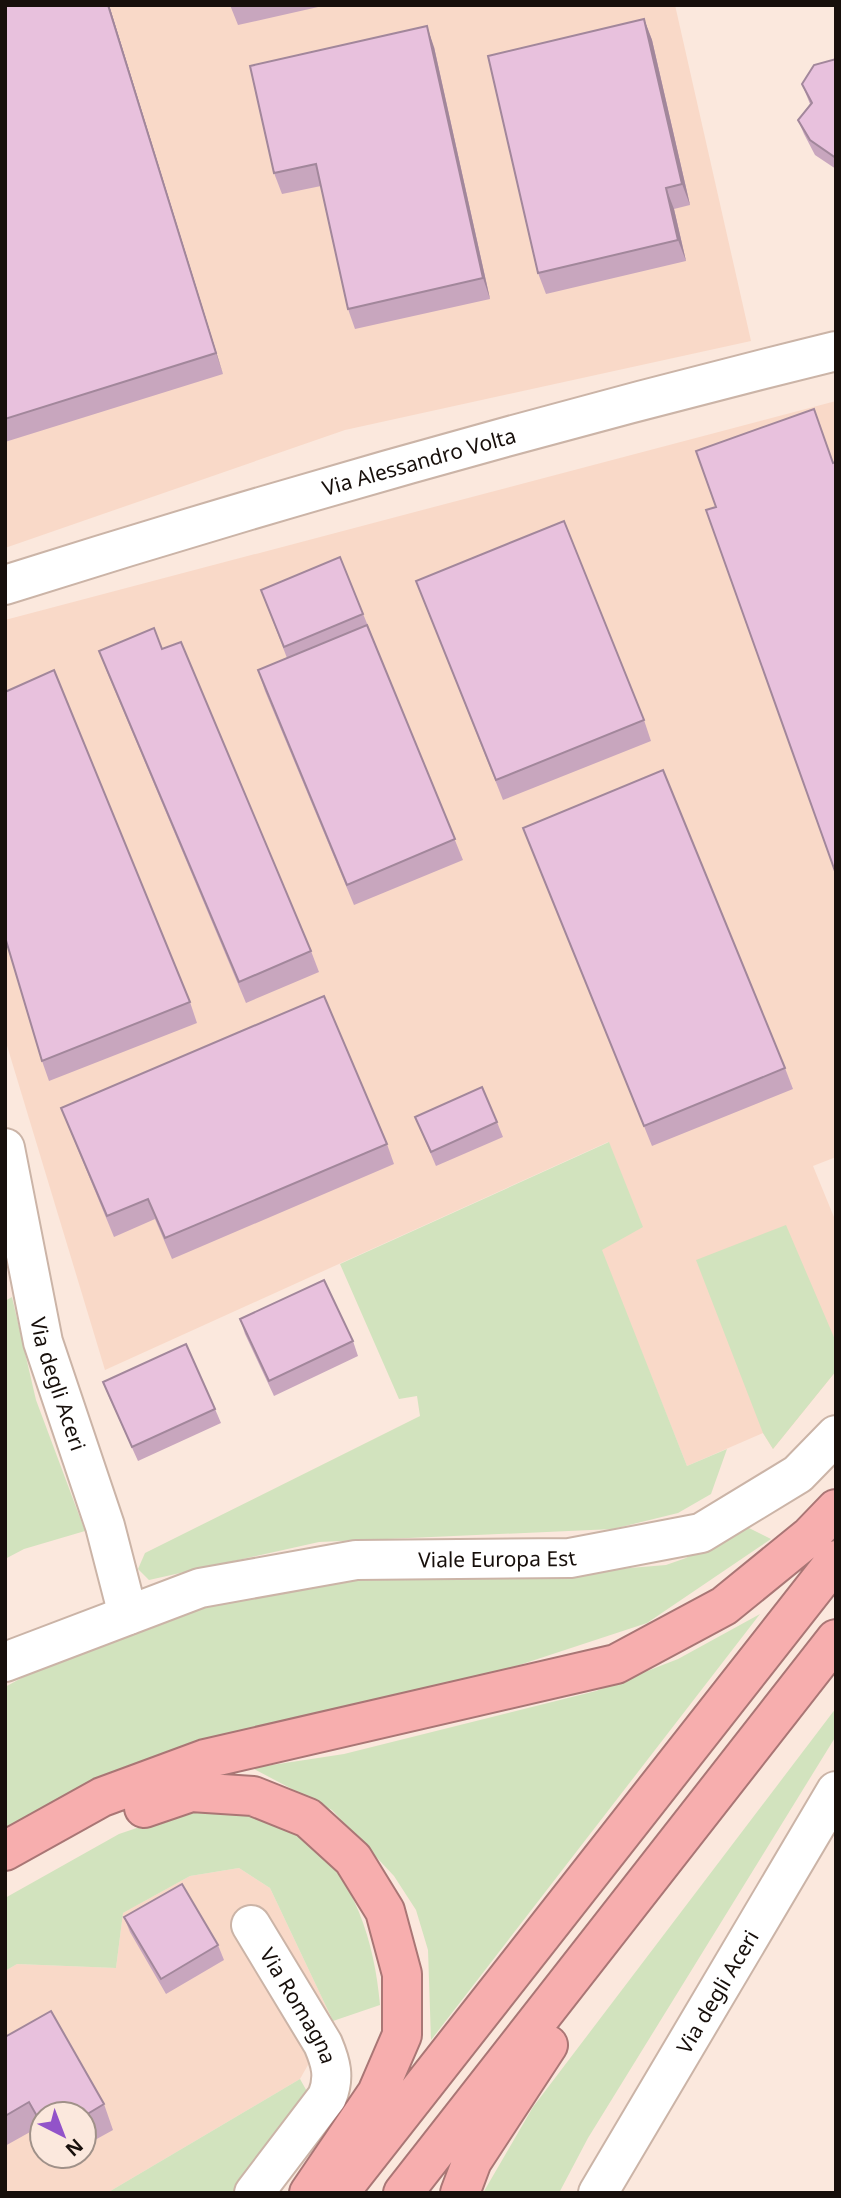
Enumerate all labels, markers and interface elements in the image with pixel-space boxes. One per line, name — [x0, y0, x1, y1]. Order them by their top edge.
street label: Via Alessandro Volta — [319, 421, 519, 502]
street label: Via degli Aceri — [24, 1315, 93, 1454]
street label: Viale Europa Est — [418, 1543, 579, 1573]
street label: Via degli Aceri — [670, 1925, 765, 2058]
street label: Via Romagna — [254, 1942, 343, 2067]
north arrow — [28, 2100, 98, 2170]
text: N — [60, 2133, 89, 2162]

